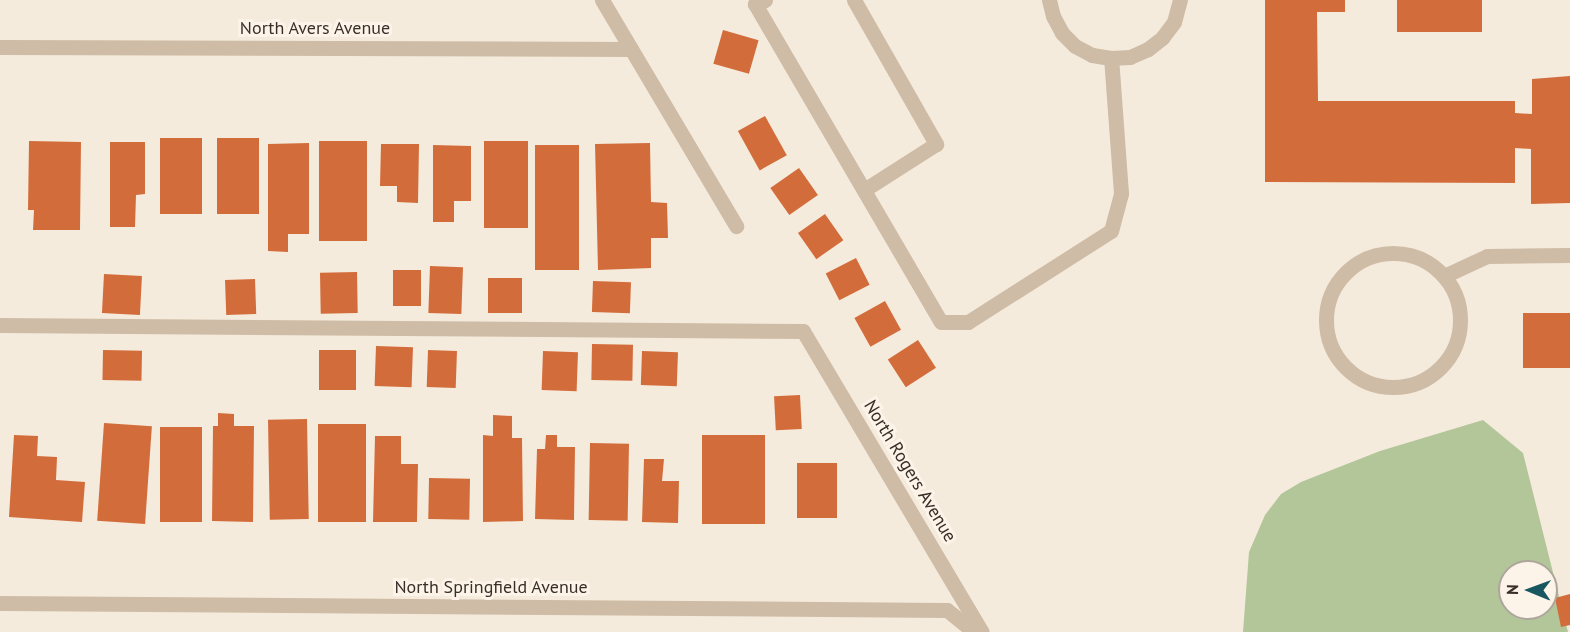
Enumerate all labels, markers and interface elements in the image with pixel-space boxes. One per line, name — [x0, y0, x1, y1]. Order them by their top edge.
street label: North Avers Avenue — [239, 17, 391, 39]
street label: North Rogers Avenue — [859, 396, 961, 546]
north arrow — [1498, 560, 1558, 620]
street label: North Springfield Avenue — [394, 576, 588, 598]
text: N — [1502, 584, 1522, 595]

